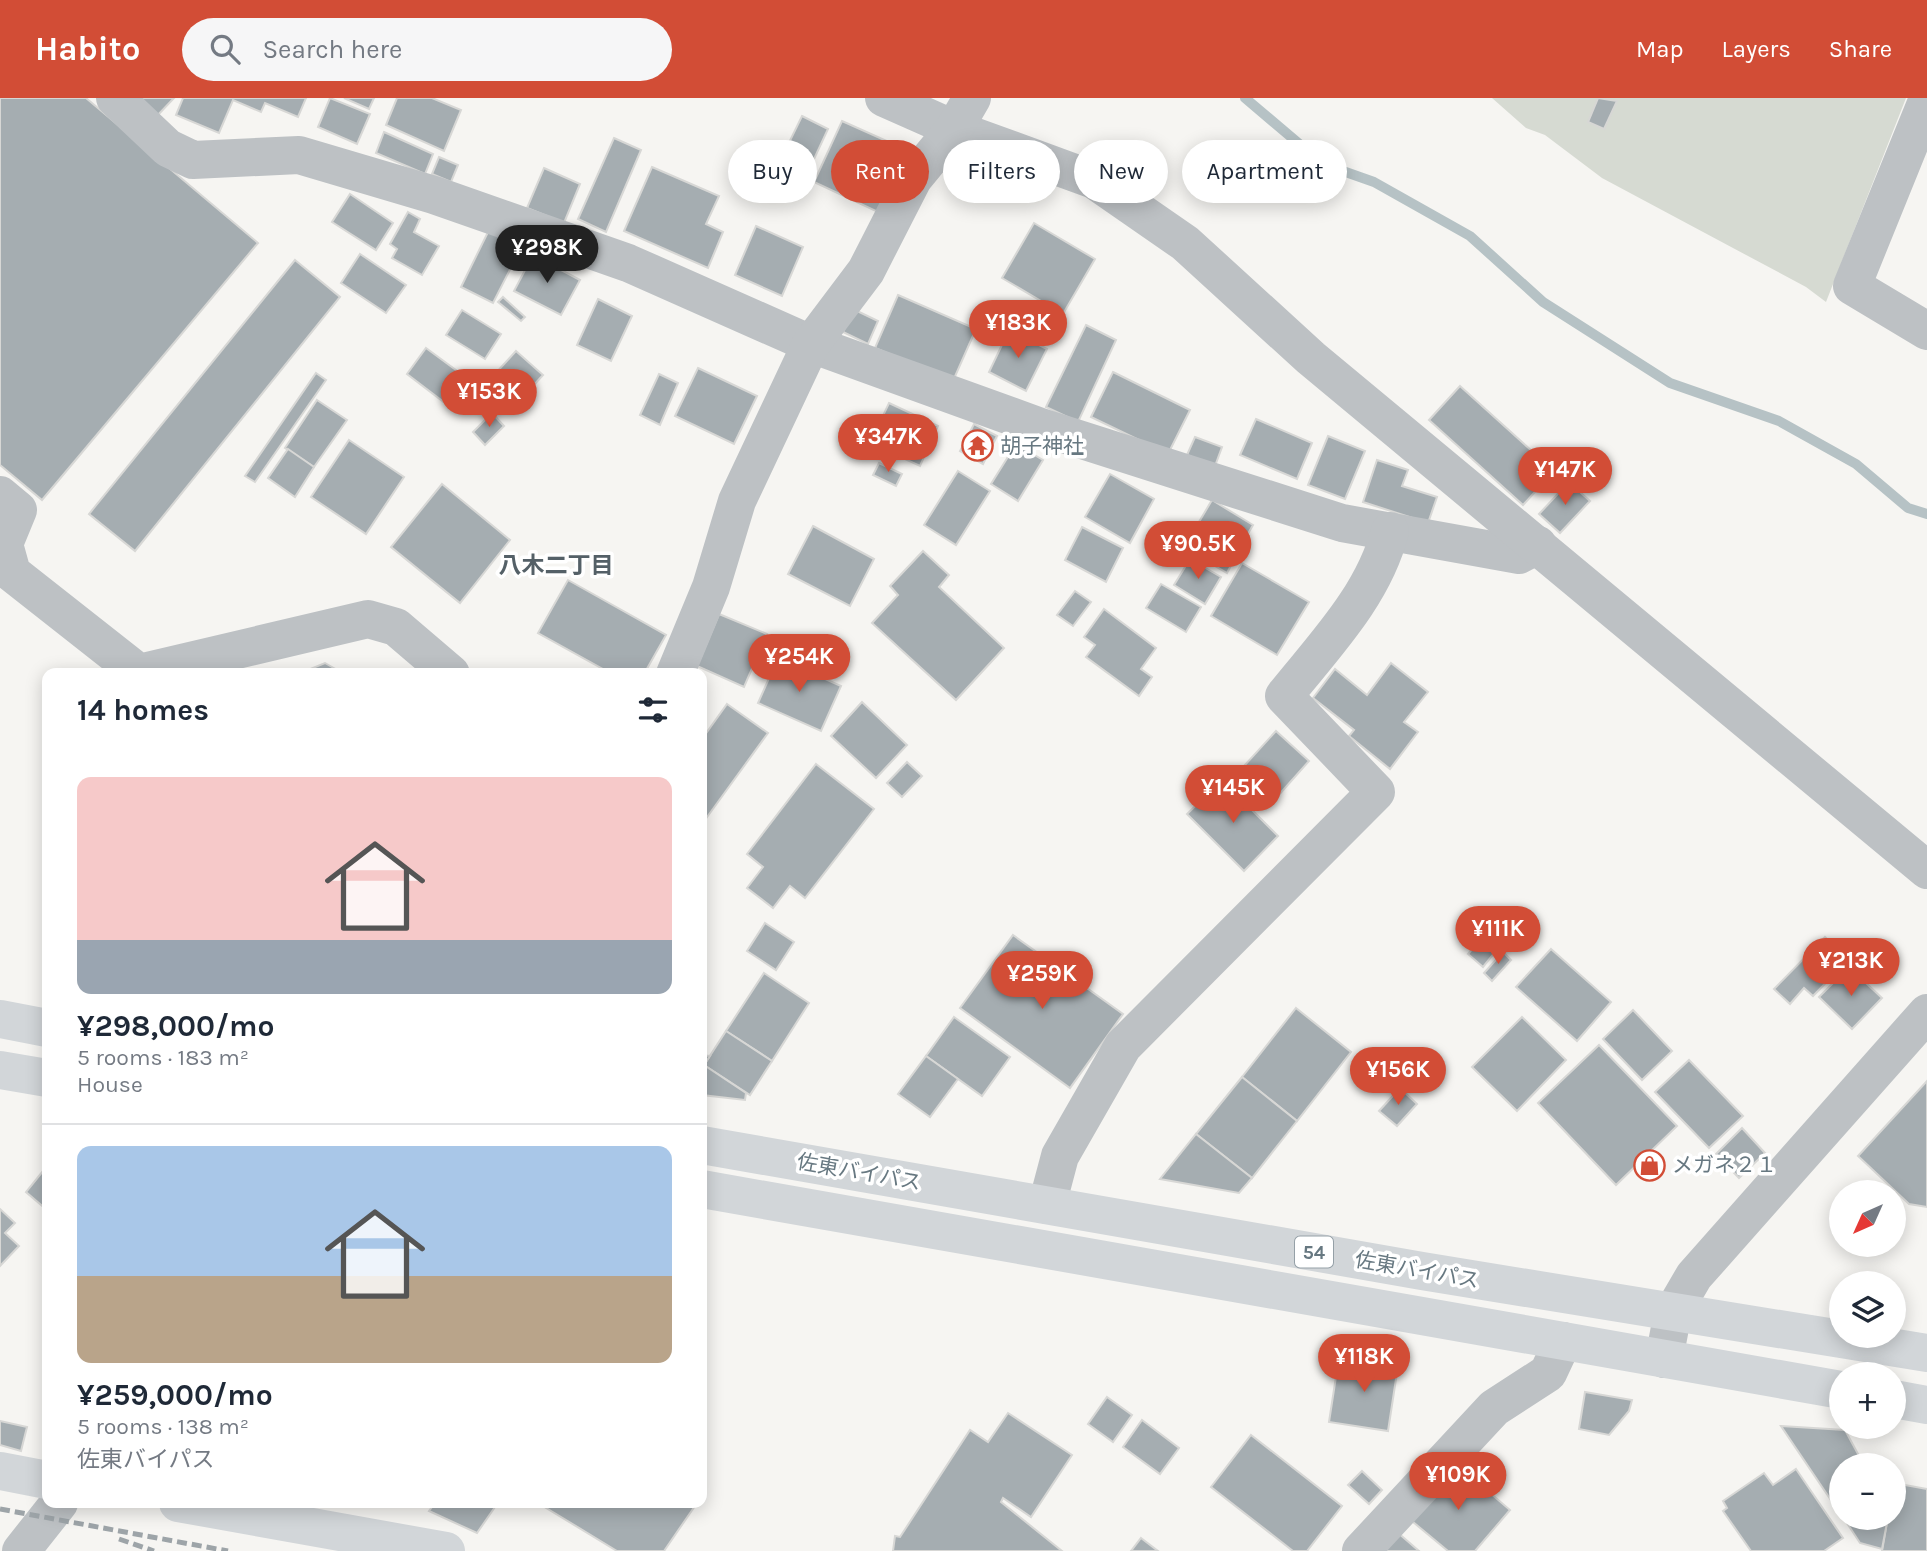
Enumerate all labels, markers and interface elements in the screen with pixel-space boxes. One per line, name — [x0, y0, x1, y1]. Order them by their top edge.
search box — [182, 18, 672, 81]
text: Habito — [35, 30, 140, 68]
icon: search — [206, 30, 244, 68]
text: Search here — [262, 34, 402, 65]
text: Map — [1636, 35, 1684, 63]
text: Layers — [1722, 35, 1791, 63]
text: Share — [1829, 35, 1892, 63]
chip: Buy — [728, 140, 817, 203]
chip: Rent — [831, 140, 929, 203]
chip: Filters — [943, 140, 1060, 203]
chip: New — [1074, 140, 1168, 203]
chip: Apartment — [1182, 140, 1347, 203]
pin: ¥298K — [498, 226, 596, 285]
text: ¥298K — [511, 234, 583, 261]
pin: ¥183K — [969, 300, 1067, 360]
text: ¥183K — [985, 309, 1051, 336]
pin: ¥153K — [440, 370, 538, 429]
text: ¥153K — [457, 378, 521, 405]
pin: ¥347K — [839, 414, 937, 474]
text: ¥347K — [854, 423, 922, 450]
temple icon: 胡子神社 — [960, 429, 994, 463]
place label: 胡子神社 — [1000, 434, 1084, 458]
pin: ¥147K — [1516, 448, 1614, 507]
text: ¥147K — [1534, 456, 1596, 483]
pin: ¥90.5K — [1141, 522, 1255, 581]
text: ¥90.5K — [1160, 530, 1236, 557]
district label: 八木二丁目 — [499, 552, 614, 579]
pin: ¥254K — [750, 634, 848, 694]
text: ¥254K — [764, 643, 834, 670]
icon: filters — [634, 691, 672, 729]
text: 14 homes — [77, 692, 209, 728]
pin: ¥145K — [1184, 766, 1282, 825]
text: ¥145K — [1201, 774, 1265, 801]
icon: home — [312, 823, 438, 949]
pin: ¥111K — [1449, 906, 1547, 966]
text: ¥111K — [1471, 915, 1525, 942]
pin: ¥213K — [1802, 939, 1900, 998]
text: ¥213K — [1819, 947, 1883, 974]
pin: ¥259K — [993, 951, 1091, 1011]
text: ¥259K — [1007, 960, 1077, 987]
text: ¥298,000/mo — [77, 1008, 275, 1044]
text: 5 rooms · 183 m² — [77, 1044, 249, 1071]
pin: ¥156K — [1349, 1048, 1447, 1107]
text: ¥156K — [1366, 1056, 1430, 1083]
text: House — [77, 1071, 143, 1098]
shop icon: メガネ２１ — [1632, 1148, 1666, 1182]
street label: 佐東バイパス — [795, 1149, 923, 1195]
place label: メガネ２１ — [1672, 1153, 1777, 1177]
north arrow — [1829, 1180, 1906, 1256]
map controls — [1829, 1180, 1906, 1530]
icon: home — [312, 1191, 438, 1317]
road number: 54 — [1295, 1236, 1333, 1268]
street label: 佐東バイパス — [1353, 1247, 1481, 1293]
button: layers — [1829, 1271, 1906, 1348]
pin: ¥118K — [1315, 1334, 1413, 1394]
text: ¥118K — [1334, 1343, 1394, 1370]
button: + — [1829, 1362, 1906, 1439]
text: ¥259,000/mo — [77, 1377, 273, 1413]
text: 5 rooms · 138 m² — [77, 1413, 249, 1440]
text: 佐東バイパス — [77, 1446, 215, 1473]
pin: ¥109K — [1409, 1452, 1507, 1512]
button: − — [1829, 1453, 1906, 1530]
text: ¥109K — [1425, 1461, 1491, 1488]

